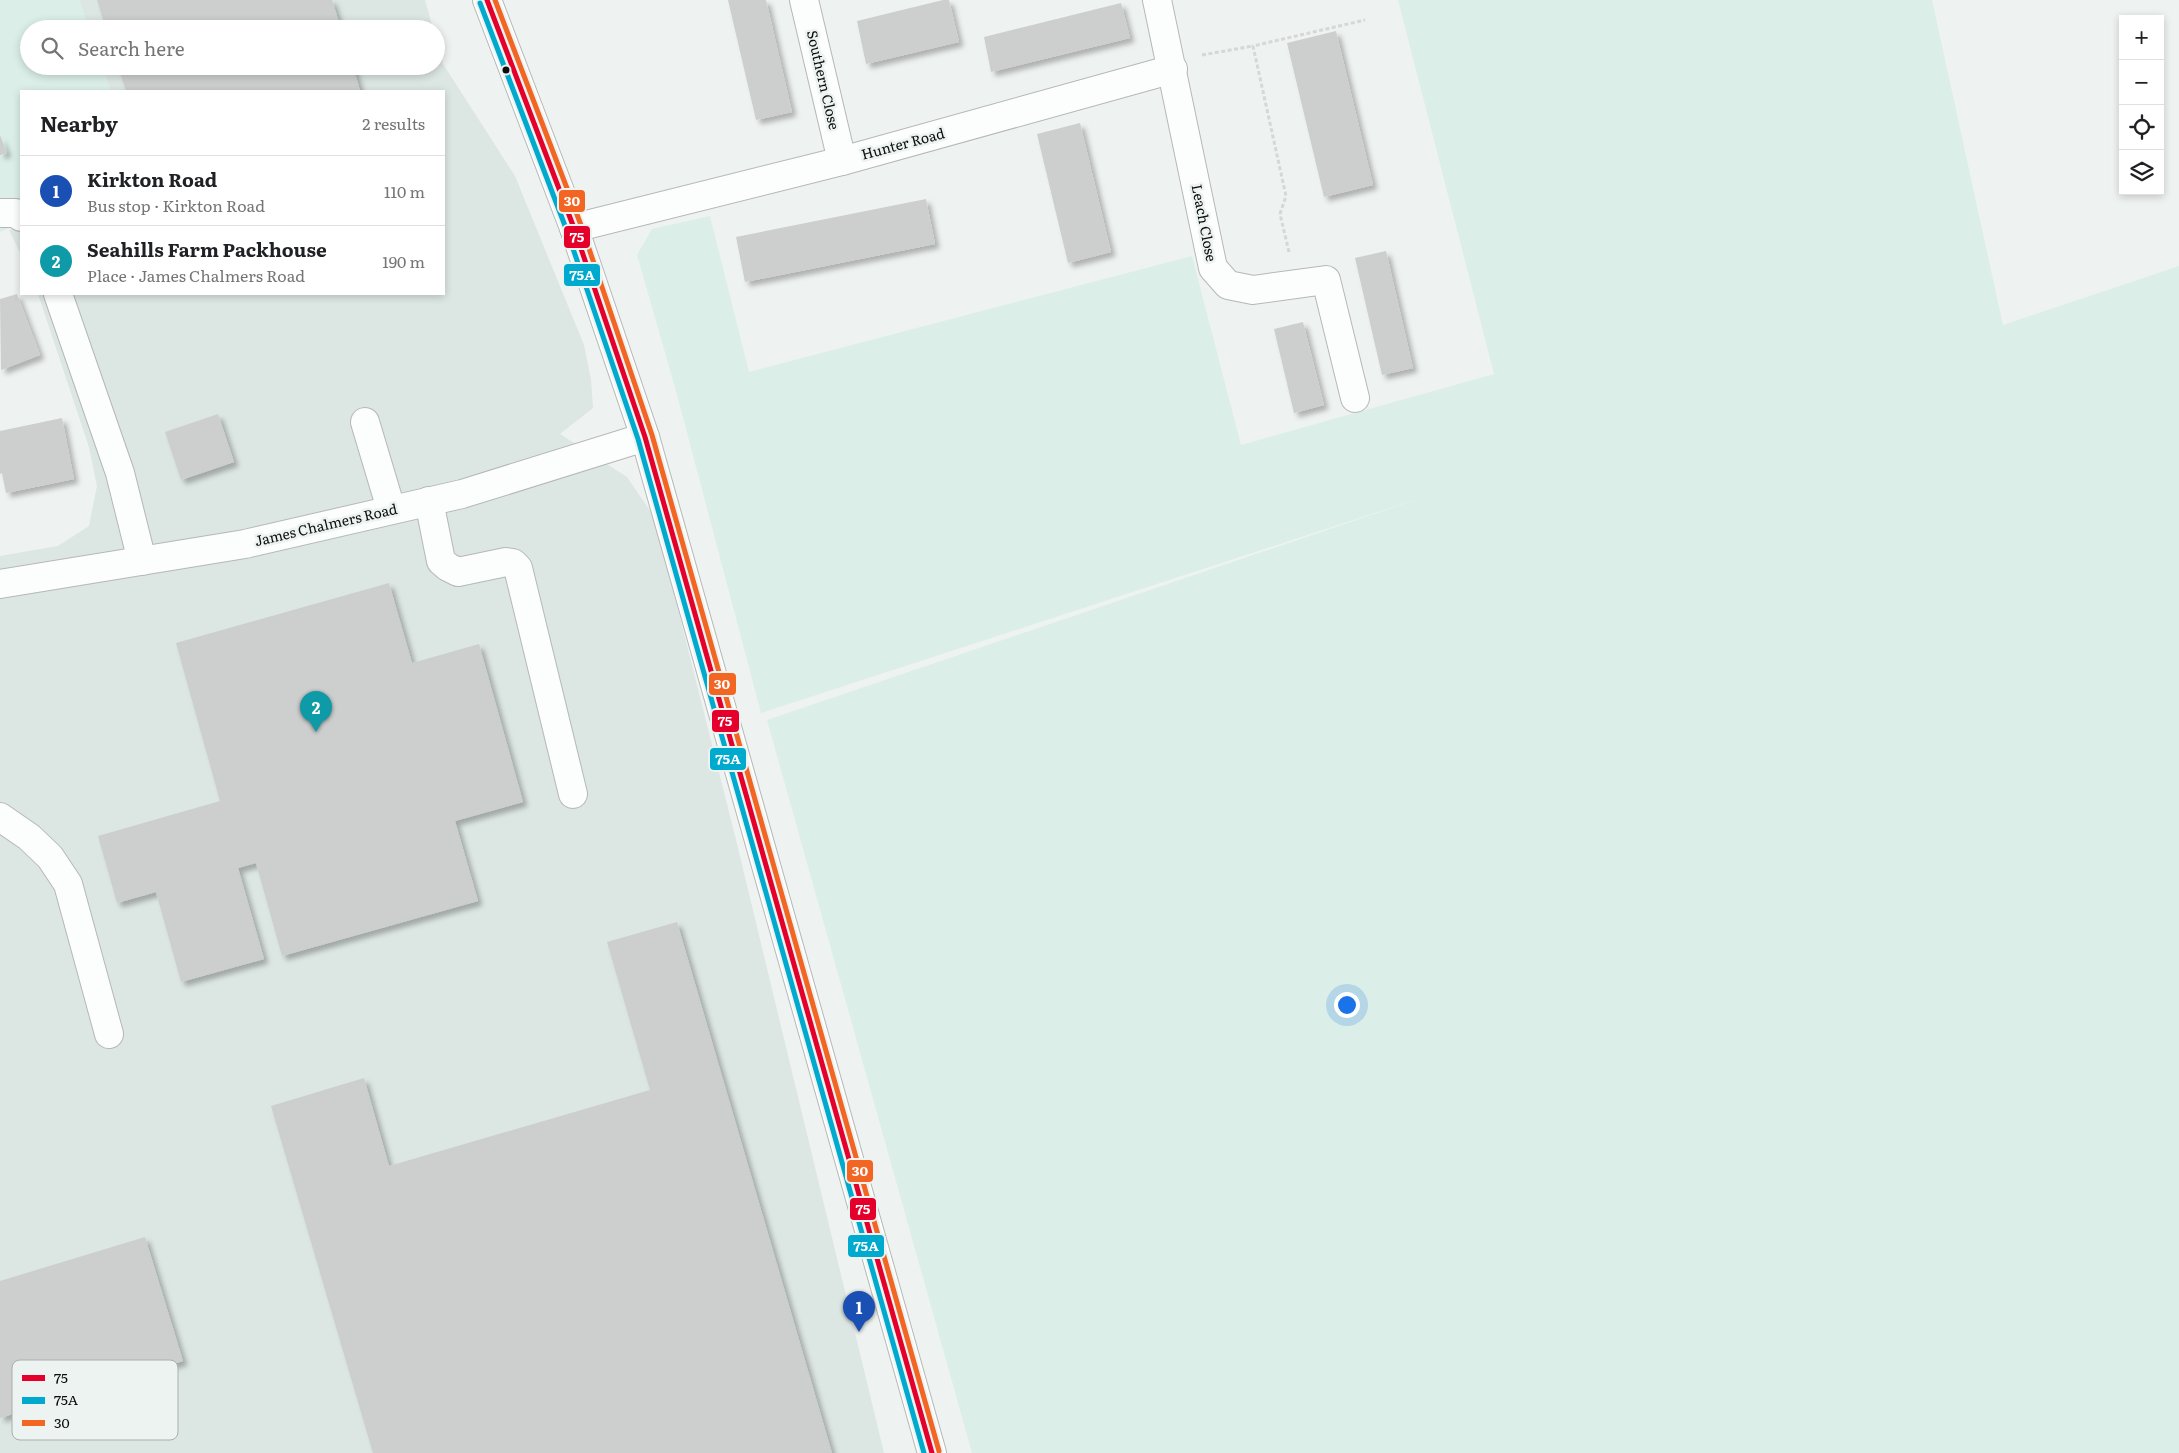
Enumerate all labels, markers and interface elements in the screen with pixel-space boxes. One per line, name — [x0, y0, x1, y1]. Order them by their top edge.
map controls — [2119, 15, 2164, 195]
button: + — [2119, 15, 2164, 60]
search box — [20, 20, 445, 75]
street label: Southern Close — [803, 28, 845, 131]
icon: search — [38, 34, 66, 62]
text: Search here — [78, 34, 185, 62]
button: − — [2119, 60, 2164, 105]
unlabelled marker — [501, 65, 511, 75]
button: locate — [2119, 105, 2164, 150]
text: Nearby — [40, 107, 118, 138]
text: 2 results — [362, 111, 425, 135]
street label: Hunter Road — [859, 122, 947, 164]
button: layers — [2119, 150, 2164, 195]
text: Kirkton Road — [87, 165, 217, 193]
text: 1 — [53, 179, 59, 203]
text: 110 m — [384, 179, 425, 203]
street label: Leach Close — [1188, 182, 1222, 263]
line badge: 30 — [558, 189, 586, 213]
text: 30 — [564, 190, 581, 210]
text: Bus stop · Kirkton Road — [87, 193, 265, 217]
line badge: 75 — [563, 225, 591, 249]
text: 75 — [570, 226, 585, 246]
text: Seahills Farm Packhouse — [87, 235, 327, 263]
text: 2 — [52, 249, 60, 273]
text: 190 m — [382, 249, 425, 273]
text: Place · James Chalmers Road — [87, 263, 305, 287]
line badge: 75A — [563, 263, 601, 287]
text: 75A — [569, 264, 595, 284]
street label: James Chalmers Road — [253, 498, 399, 550]
line badge: 30 — [708, 672, 737, 696]
text: 30 — [714, 673, 731, 693]
pin: 2 — [300, 691, 332, 732]
line badge: 75 — [711, 709, 740, 733]
text: 75 — [718, 710, 733, 730]
line badge: 75A — [709, 747, 747, 771]
text: 75A — [715, 748, 741, 768]
your location — [1334, 992, 1360, 1018]
line badge: 30 — [846, 1159, 874, 1183]
text: 30 — [852, 1160, 869, 1180]
line badge: 75 — [849, 1197, 877, 1221]
text: 75 — [856, 1198, 871, 1218]
line badge: 75A — [847, 1234, 885, 1258]
text: 75A — [853, 1235, 879, 1255]
pin: 1 — [843, 1291, 875, 1332]
legend — [12, 1360, 178, 1440]
text: 75 — [54, 1367, 68, 1387]
text: 75A — [54, 1389, 79, 1409]
text: 30 — [54, 1412, 70, 1432]

